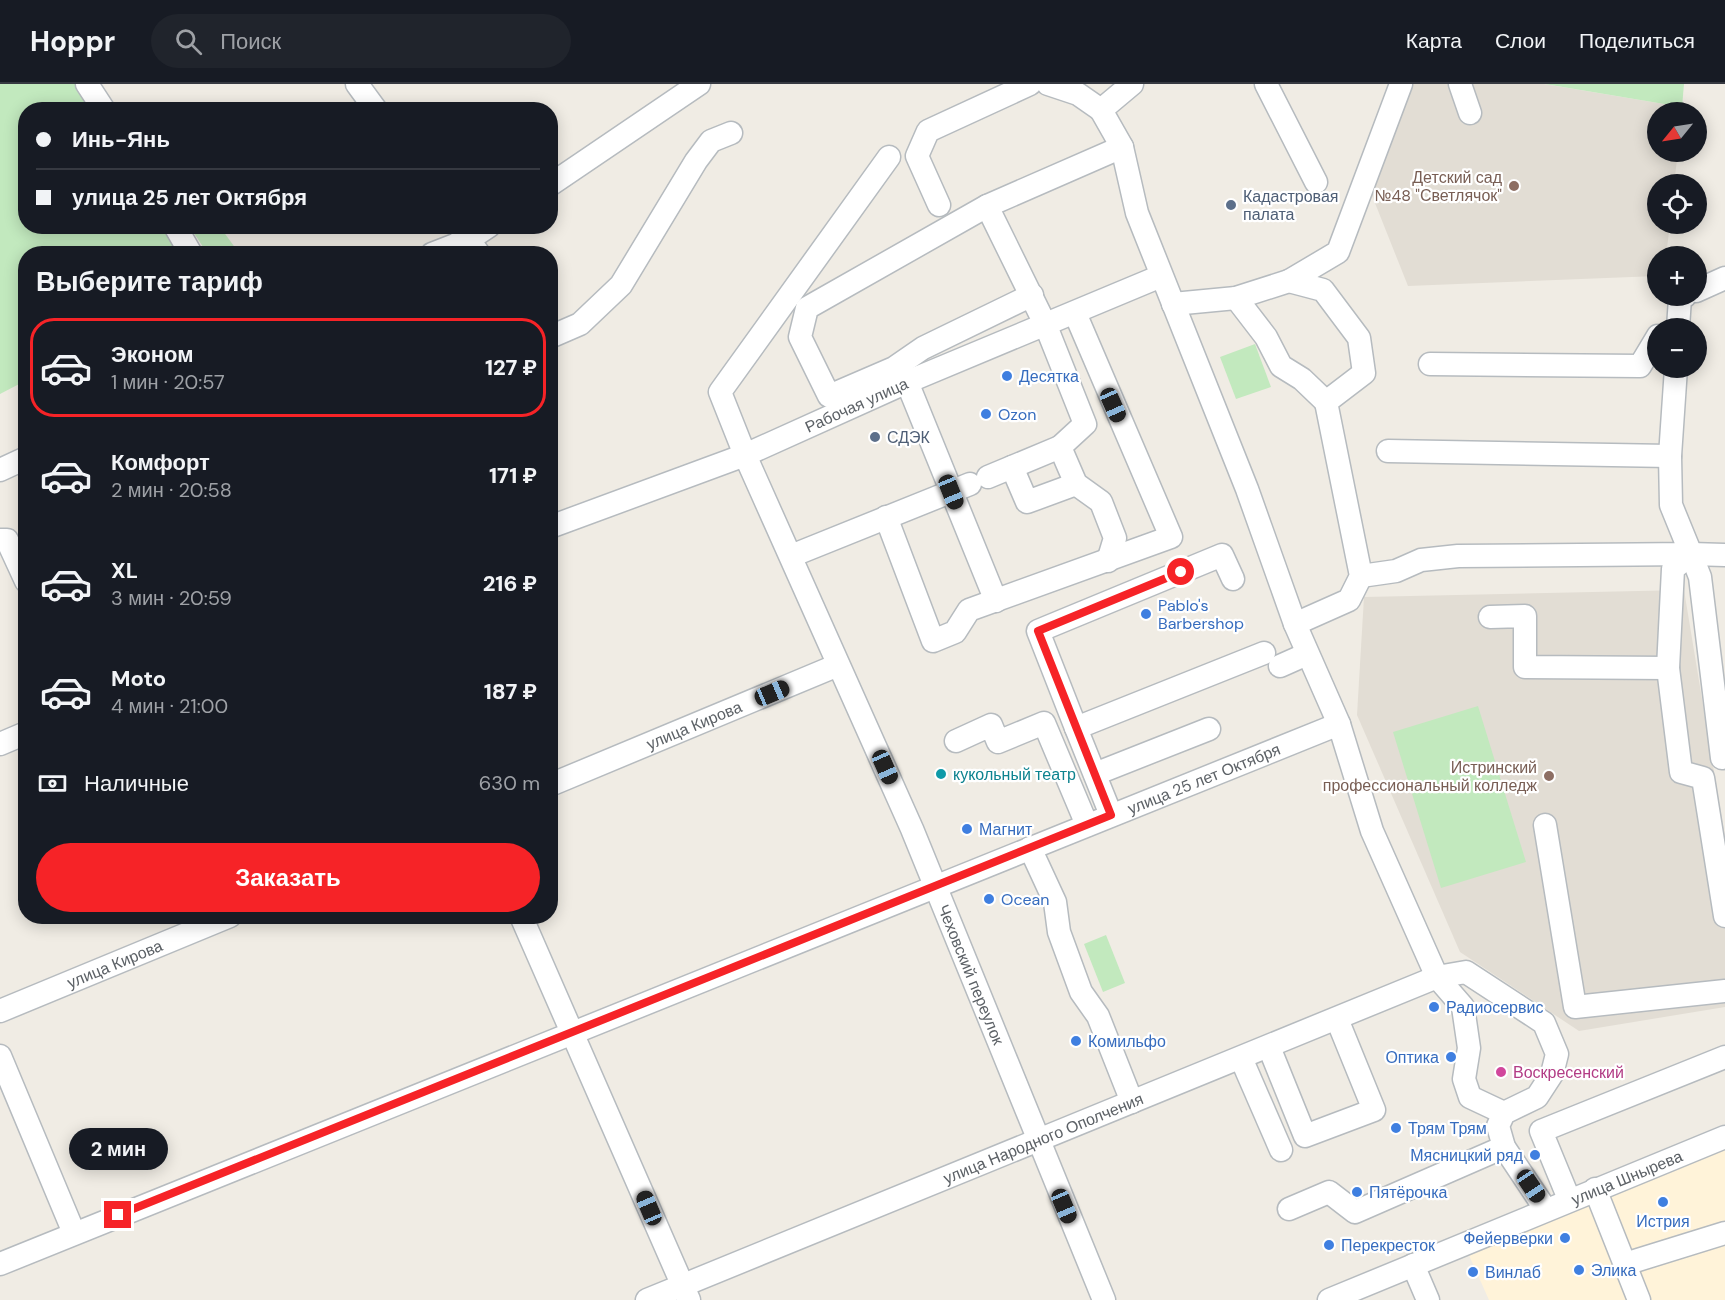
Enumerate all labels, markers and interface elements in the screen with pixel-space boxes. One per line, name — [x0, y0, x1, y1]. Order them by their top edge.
search box — [151, 14, 571, 68]
text: Hoppr — [30, 23, 115, 60]
icon: search — [172, 25, 205, 58]
text: Поиск — [220, 27, 281, 56]
text: Карта — [1406, 27, 1462, 55]
text: Слои — [1495, 27, 1546, 55]
text: Поделиться — [1579, 27, 1695, 55]
north arrow — [1647, 102, 1707, 162]
map controls — [1647, 102, 1707, 378]
text: Инь-Янь — [72, 125, 170, 154]
place label: Детский сад №48 "Светлячок" — [1374, 167, 1503, 206]
button: locate — [1647, 174, 1707, 234]
marker: Детский сад №48 "Светлячок" — [1507, 179, 1521, 193]
text: улица 25 лет Октября — [72, 183, 307, 212]
place label: Кадастровая палата — [1243, 186, 1338, 225]
marker: Кадастровая палата — [1224, 198, 1238, 212]
button: + — [1647, 246, 1707, 306]
text: Выберите тариф — [36, 264, 263, 299]
button: − — [1647, 318, 1707, 378]
text: Эконом — [111, 340, 194, 369]
icon: car — [39, 341, 93, 395]
text: 127 ₽ — [485, 353, 537, 382]
place label: Десятка — [1019, 366, 1079, 387]
text: 1 мин · 20:57 — [111, 369, 225, 395]
marker: Десятка — [1000, 369, 1014, 383]
street label: Рабочая улица — [801, 372, 911, 437]
car — [1097, 385, 1129, 425]
place label: Ozon — [998, 404, 1036, 425]
marker: Ozon — [979, 407, 993, 421]
place label: СДЭК — [887, 427, 931, 448]
marker: СДЭК — [868, 430, 882, 444]
text: Комфорт — [111, 448, 210, 477]
icon: car — [39, 449, 93, 503]
text: 171 ₽ — [489, 461, 537, 490]
car — [936, 472, 966, 512]
text: 2 мин · 20:58 — [111, 477, 232, 503]
text: XL — [111, 556, 138, 585]
icon: car — [39, 557, 93, 611]
route start — [1167, 558, 1194, 585]
text: 216 ₽ — [483, 569, 537, 598]
text: 3 мин · 20:59 — [111, 585, 232, 611]
place label: Pablo's Barbershop — [1158, 595, 1244, 634]
marker: Pablo's Barbershop — [1139, 607, 1153, 621]
text: Moto — [111, 664, 166, 693]
icon: car — [39, 665, 93, 719]
text: 187 ₽ — [484, 677, 537, 706]
car — [752, 678, 792, 708]
text: 4 мин · 21:00 — [111, 693, 228, 719]
street label: улица Кирова — [643, 696, 745, 754]
street label: улица 25 лет Октября — [1124, 738, 1283, 819]
car — [869, 747, 901, 787]
place label: Истринский профессиональный колледж — [1323, 757, 1537, 796]
place label: кукольный театр — [953, 764, 1076, 785]
icon: cash — [36, 767, 69, 800]
marker: кукольный театр — [934, 767, 948, 781]
text: Наличные — [84, 769, 189, 798]
marker: Истринский профессиональный колледж — [1542, 769, 1556, 783]
text: 630 m — [479, 770, 540, 796]
place label: Магнит — [979, 819, 1033, 840]
marker: Магнит — [960, 822, 974, 836]
button: Заказать — [36, 843, 540, 912]
place label: Ocean — [1001, 889, 1050, 910]
marker: Ocean — [982, 892, 996, 906]
street label: Чеховский переулок — [933, 901, 1010, 1049]
street label: улица Кирова — [64, 935, 166, 993]
place label: Радиосервис — [1446, 997, 1543, 1018]
marker: Радиосервис — [1427, 1000, 1441, 1014]
place label: Комильфо — [1088, 1031, 1166, 1052]
marker: Комильфо — [1069, 1034, 1083, 1048]
place label: Оптика — [1385, 1047, 1439, 1068]
marker: Оптика — [1444, 1050, 1458, 1064]
place label: Воскресенский — [1513, 1062, 1624, 1083]
marker: Воскресенский — [1494, 1065, 1508, 1079]
street label: улица Народного Ополчения — [940, 1088, 1146, 1188]
place label: Трям Трям — [1408, 1118, 1487, 1139]
marker: Трям Трям — [1389, 1121, 1403, 1135]
callout: 2 мин — [68, 1128, 168, 1170]
text: 2 мин — [91, 1136, 146, 1162]
place label: Мясницкий ряд — [1410, 1145, 1524, 1166]
street label: улица Шнырева — [1568, 1145, 1686, 1210]
marker: Мясницкий ряд — [1528, 1148, 1542, 1162]
car — [1513, 1166, 1549, 1206]
place label: Пятёрочка — [1369, 1182, 1448, 1203]
marker: Пятёрочка — [1350, 1185, 1364, 1199]
car — [1049, 1186, 1079, 1226]
car — [634, 1188, 664, 1228]
marker: Истрия — [1656, 1195, 1670, 1209]
route end — [104, 1201, 131, 1228]
place label: Истрия — [1636, 1211, 1690, 1232]
place label: Фейерверки — [1463, 1228, 1553, 1249]
marker: Фейерверки — [1558, 1231, 1572, 1245]
place label: Перекресток — [1341, 1235, 1436, 1256]
marker: Перекресток — [1322, 1238, 1336, 1252]
place label: Элика — [1591, 1260, 1637, 1281]
place label: Винлаб — [1485, 1262, 1541, 1283]
marker: Элика — [1572, 1263, 1586, 1277]
marker: Винлаб — [1466, 1265, 1480, 1279]

